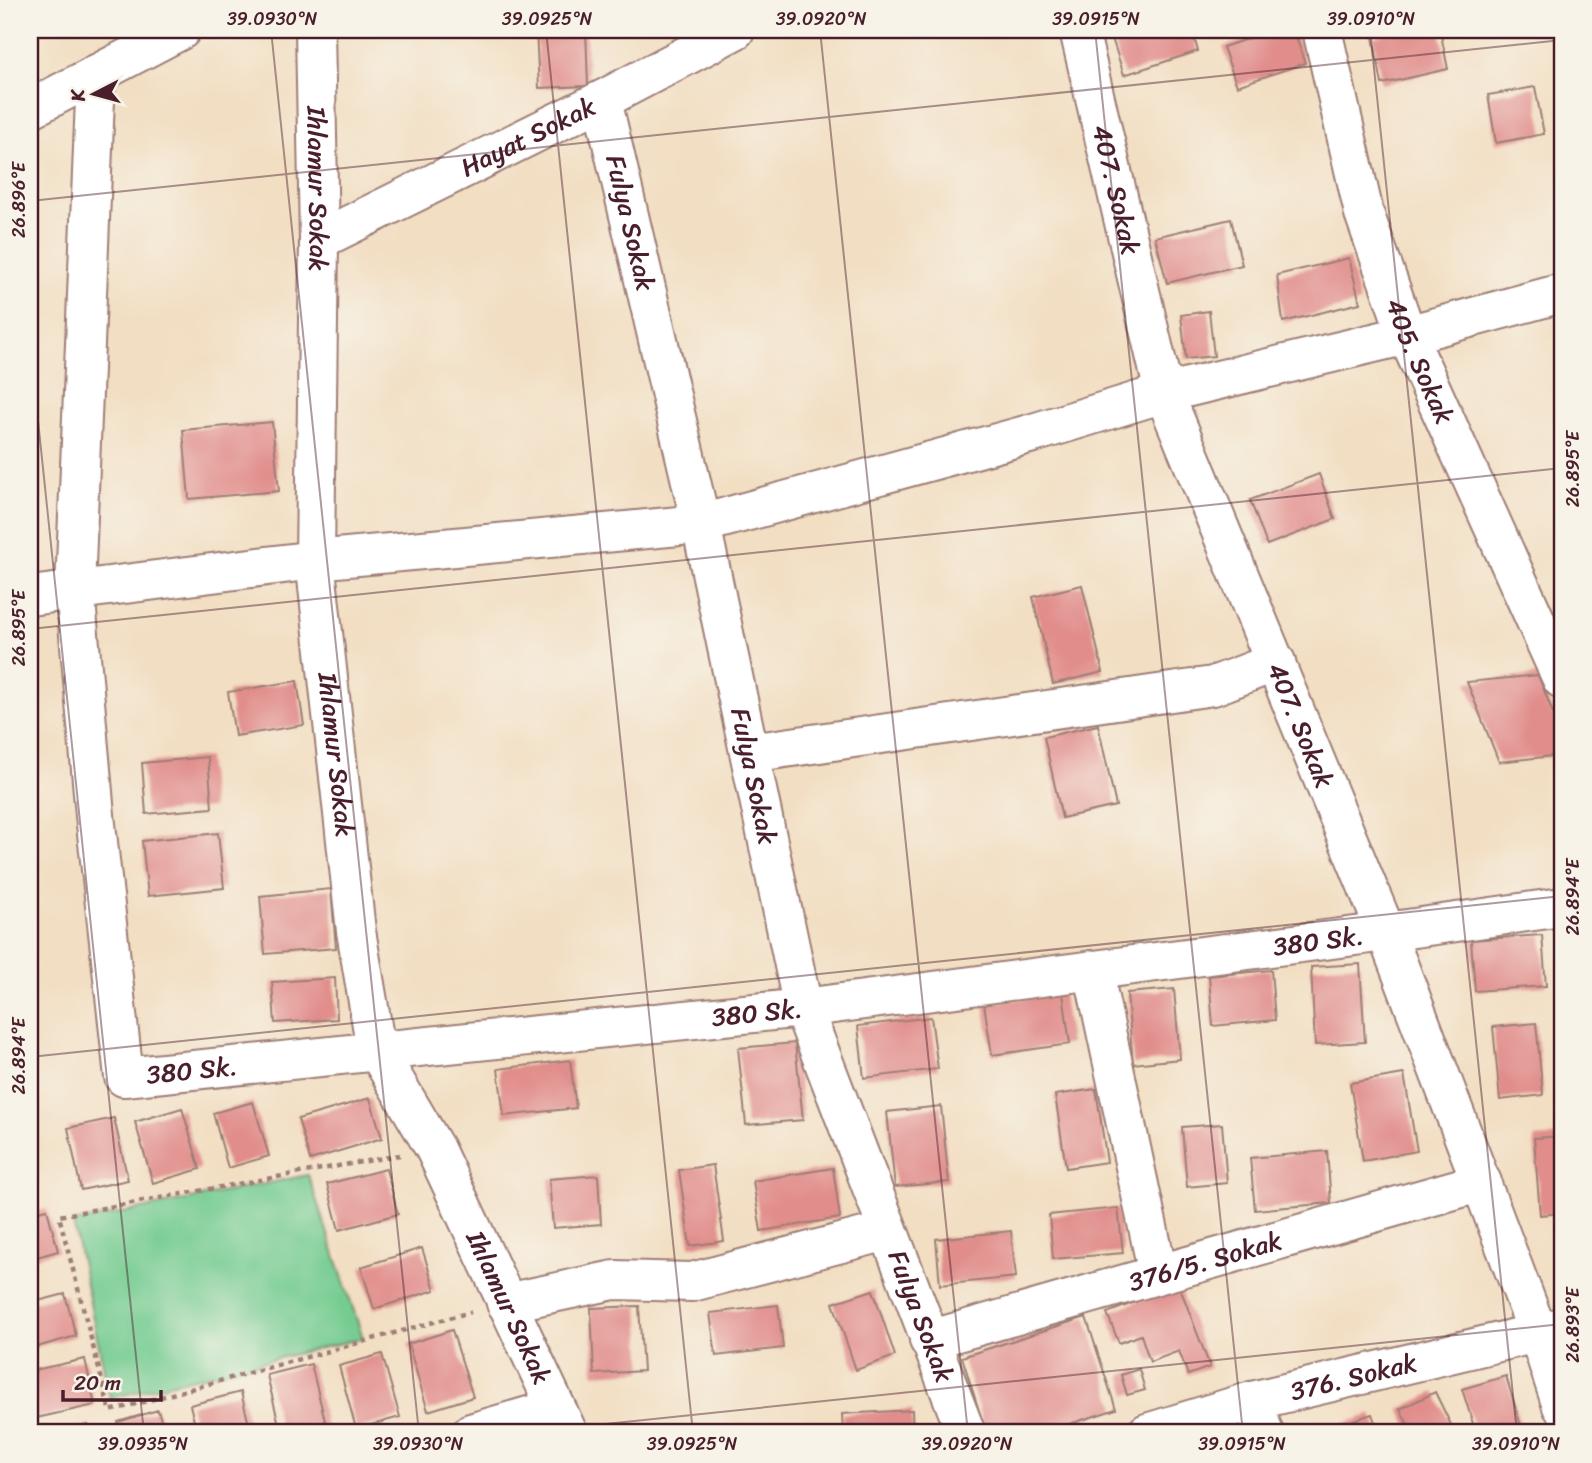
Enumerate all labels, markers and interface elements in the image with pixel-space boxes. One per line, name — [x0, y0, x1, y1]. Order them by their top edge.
text: 39.0930°N — [227, 3, 318, 35]
text: 39.0925°N — [502, 3, 593, 35]
text: 39.0920°N — [776, 3, 867, 35]
text: 39.0915°N — [1052, 3, 1140, 35]
text: 39.0910°N — [1327, 3, 1416, 35]
north arrow — [60, 60, 130, 130]
street label: Hayat Sokak — [452, 84, 604, 190]
text: K — [60, 87, 95, 104]
street label: Ihlamur Sokak — [293, 105, 342, 272]
street label: 407. Sokak — [1079, 120, 1154, 260]
street label: Fulya Sokak — [592, 150, 669, 296]
text: 26.896°E — [3, 161, 35, 238]
street label: 405. Sokak — [1373, 292, 1467, 432]
text: 26.895°E — [1557, 430, 1589, 507]
text: 26.895°E — [3, 589, 35, 666]
street label: 407. Sokak — [1254, 655, 1347, 795]
street label: Ihlamur Sokak — [304, 669, 368, 840]
street label: Fulya Sokak — [717, 703, 791, 849]
text: 26.894°E — [1557, 858, 1589, 935]
street label: 380 Sk. — [1270, 912, 1366, 970]
street label: 380 Sk. — [709, 985, 805, 1040]
text: 26.894°E — [3, 1017, 35, 1094]
street label: 380 Sk. — [144, 1043, 239, 1098]
street label: 376/5. Sokak — [1123, 1217, 1287, 1305]
street label: Ihlamur Sokak — [453, 1222, 565, 1392]
street label: Fulya Sokak — [875, 1243, 968, 1389]
text: 26.893°E — [1557, 1286, 1589, 1363]
street label: 376. Sokak — [1285, 1339, 1422, 1414]
scale bar — [63, 1358, 161, 1402]
text: 20 m — [74, 1364, 121, 1402]
text: 39.0935°N — [98, 1428, 188, 1460]
text: 39.0930°N — [373, 1428, 464, 1460]
text: 39.0925°N — [647, 1428, 738, 1460]
text: 39.0920°N — [922, 1428, 1013, 1460]
text: 39.0915°N — [1198, 1428, 1286, 1460]
text: 39.0910°N — [1472, 1428, 1561, 1460]

